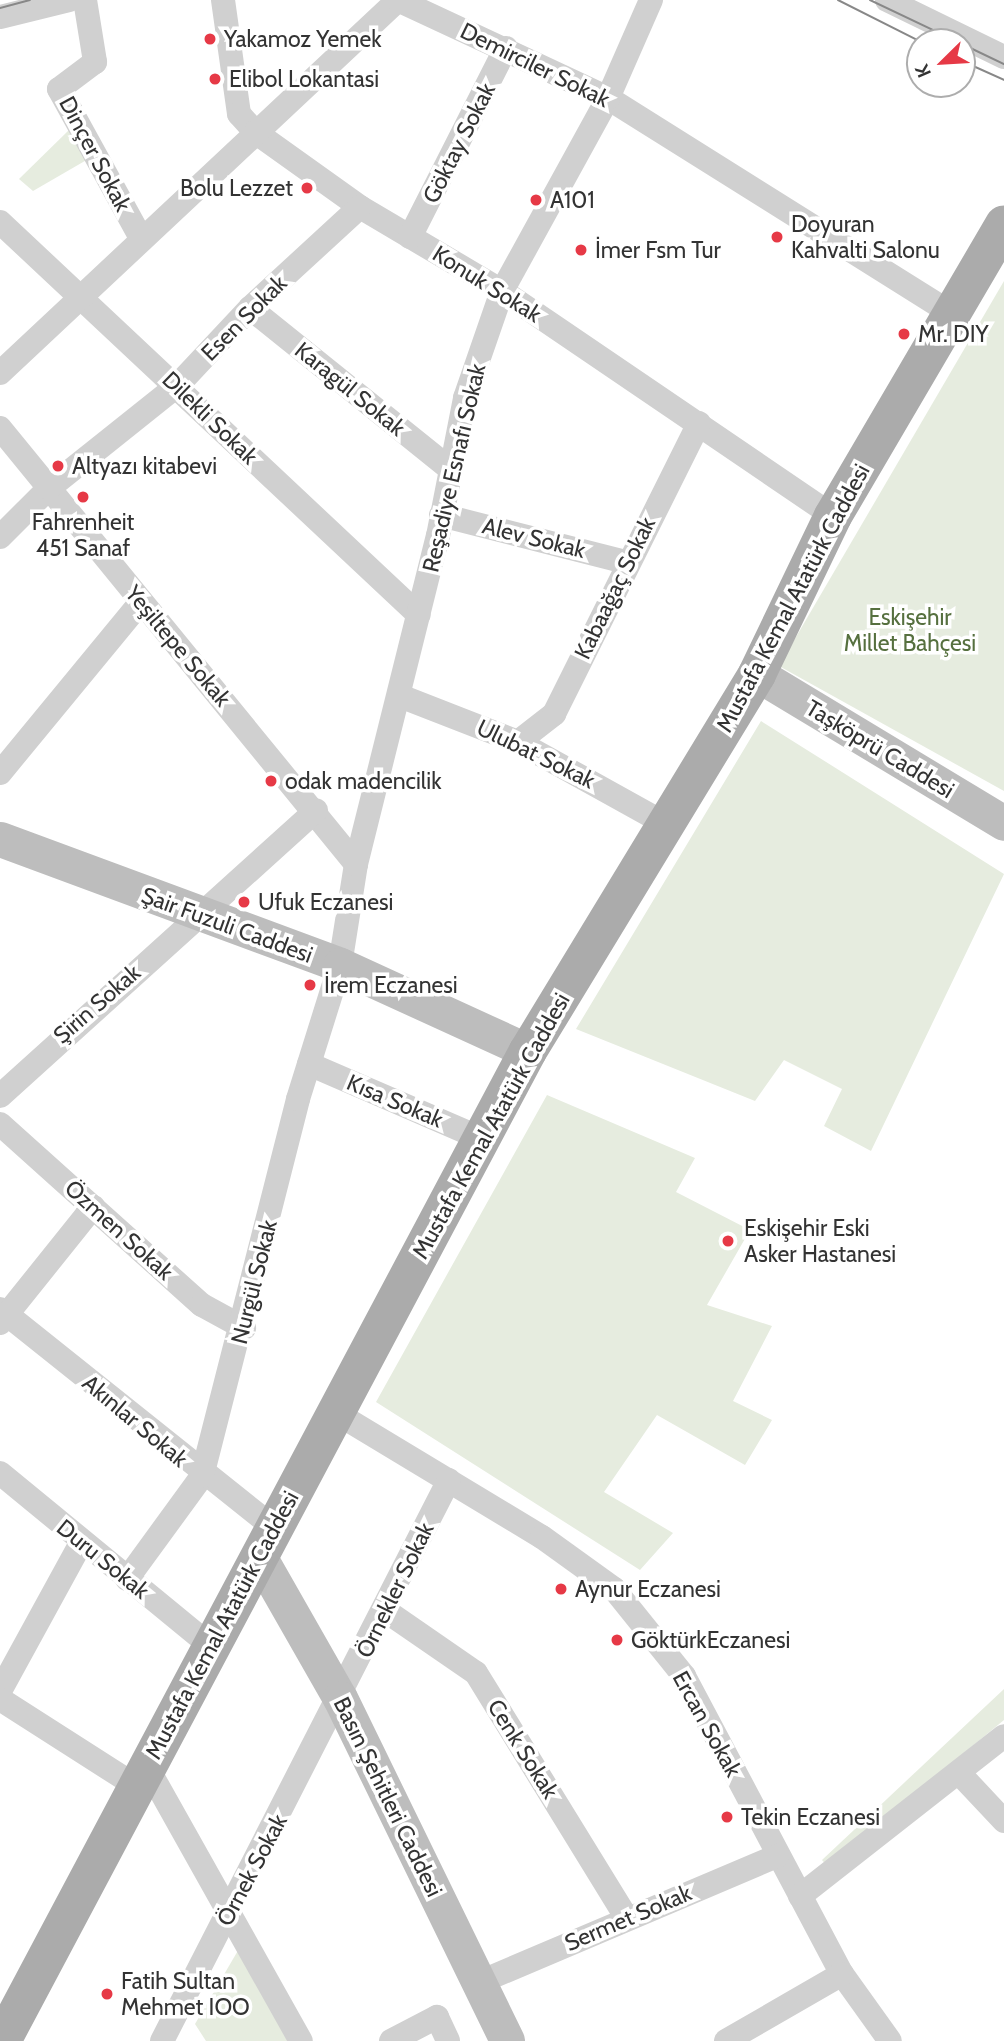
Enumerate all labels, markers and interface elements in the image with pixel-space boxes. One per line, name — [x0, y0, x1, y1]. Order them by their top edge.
street label: Demirciler Sokak — [456, 17, 614, 113]
place label: Yakamoz Yemek — [224, 25, 381, 53]
north arrow — [906, 28, 976, 98]
marker: Yakamoz Yemek — [202, 31, 218, 47]
text: K — [910, 61, 936, 81]
place label: Elibol Lokantasi — [229, 65, 379, 93]
marker: Elibol Lokantasi — [207, 71, 223, 87]
street label: Göktay Sokak — [417, 78, 501, 208]
street label: Dinçer Sokak — [53, 92, 137, 216]
place label: Bolu Lezzet — [180, 174, 293, 202]
marker: Bolu Lezzet — [299, 180, 315, 196]
place label: A101 — [550, 186, 595, 214]
marker: A101 — [528, 192, 544, 208]
place label: Doyuran Kahvalti Salonu — [791, 210, 940, 264]
marker: Doyuran Kahvalti Salonu — [769, 229, 785, 245]
place label: İmer Fsm Tur — [595, 236, 721, 264]
street label: Konuk Sokak — [428, 240, 546, 328]
marker: İmer Fsm Tur — [573, 242, 589, 258]
street label: Esen Sokak — [196, 270, 292, 366]
place label: Mr. DIY — [918, 320, 989, 348]
marker: Mr. DIY — [896, 326, 912, 342]
street label: Karagül Sokak — [289, 336, 411, 442]
street label: Reşadiye Esnafı Sokak — [417, 361, 491, 575]
street label: Dilekli Sokak — [157, 366, 263, 470]
place label: Altyazı kitabevi — [72, 452, 217, 480]
marker: Altyazı kitabevi — [50, 458, 66, 474]
street label: Mustafa Kemal Atatürk Caddesi — [710, 459, 876, 737]
marker: Fahrenheit 451 Sanaf — [75, 489, 91, 505]
place label: Fahrenheit 451 Sanaf — [32, 508, 134, 562]
street label: Alev Sokak — [480, 512, 588, 564]
street label: Kabaağaç Sokak — [569, 512, 661, 664]
street label: Yeşiltepe Sokak — [119, 580, 237, 712]
park label: Eskişehir Millet Bahçesi — [844, 603, 976, 657]
street label: Taşköprü Caddesi — [801, 694, 959, 804]
street label: Ulubat Sokak — [472, 714, 600, 794]
place label: odak madencilik — [285, 767, 441, 795]
marker: odak madencilik — [263, 773, 279, 789]
street label: Şair Fuzuli Caddesi — [138, 881, 316, 969]
place label: Ufuk Eczanesi — [258, 888, 393, 916]
marker: Ufuk Eczanesi — [236, 894, 252, 910]
street label: Şirin Sokak — [48, 959, 146, 1049]
place label: İrem Eczanesi — [324, 971, 458, 999]
marker: İrem Eczanesi — [302, 977, 318, 993]
street label: Mustafa Kemal Atatürk Caddesi — [406, 988, 576, 1264]
street label: Kısa Sokak — [343, 1068, 447, 1134]
street label: Özmen Sokak — [59, 1174, 179, 1286]
place label: Eskişehir Eski Asker Hastanesi — [744, 1214, 896, 1268]
street label: Nurgül Sokak — [225, 1217, 283, 1347]
marker: Eskişehir Eski Asker Hastanesi — [718, 1231, 738, 1251]
street label: Akınlar Sokak — [77, 1369, 193, 1473]
street label: Mustafa Kemal Atatürk Caddesi — [139, 1486, 305, 1764]
street label: Duru Sokak — [51, 1513, 155, 1605]
street label: Örnekler Sokak — [350, 1518, 440, 1662]
place label: Aynur Eczanesi — [575, 1575, 721, 1603]
marker: Aynur Eczanesi — [553, 1581, 569, 1597]
place label: GöktürkEczanesi — [631, 1626, 790, 1654]
marker: GöktürkEczanesi — [609, 1632, 625, 1648]
street label: Ercan Sokak — [667, 1666, 747, 1782]
street label: Basın Şehitleri Caddesi — [328, 1693, 448, 1901]
street label: Cenk Sokak — [482, 1694, 564, 1804]
place label: Tekin Eczanesi — [741, 1803, 880, 1831]
street label: Örnek Sokak — [211, 1809, 293, 1931]
marker: Tekin Eczanesi — [719, 1809, 735, 1825]
street label: Sermet Sokak — [560, 1879, 696, 1957]
place label: Fatih Sultan Mehmet IOO — [121, 1967, 250, 2021]
marker: Fatih Sultan Mehmet IOO — [99, 1986, 115, 2002]

